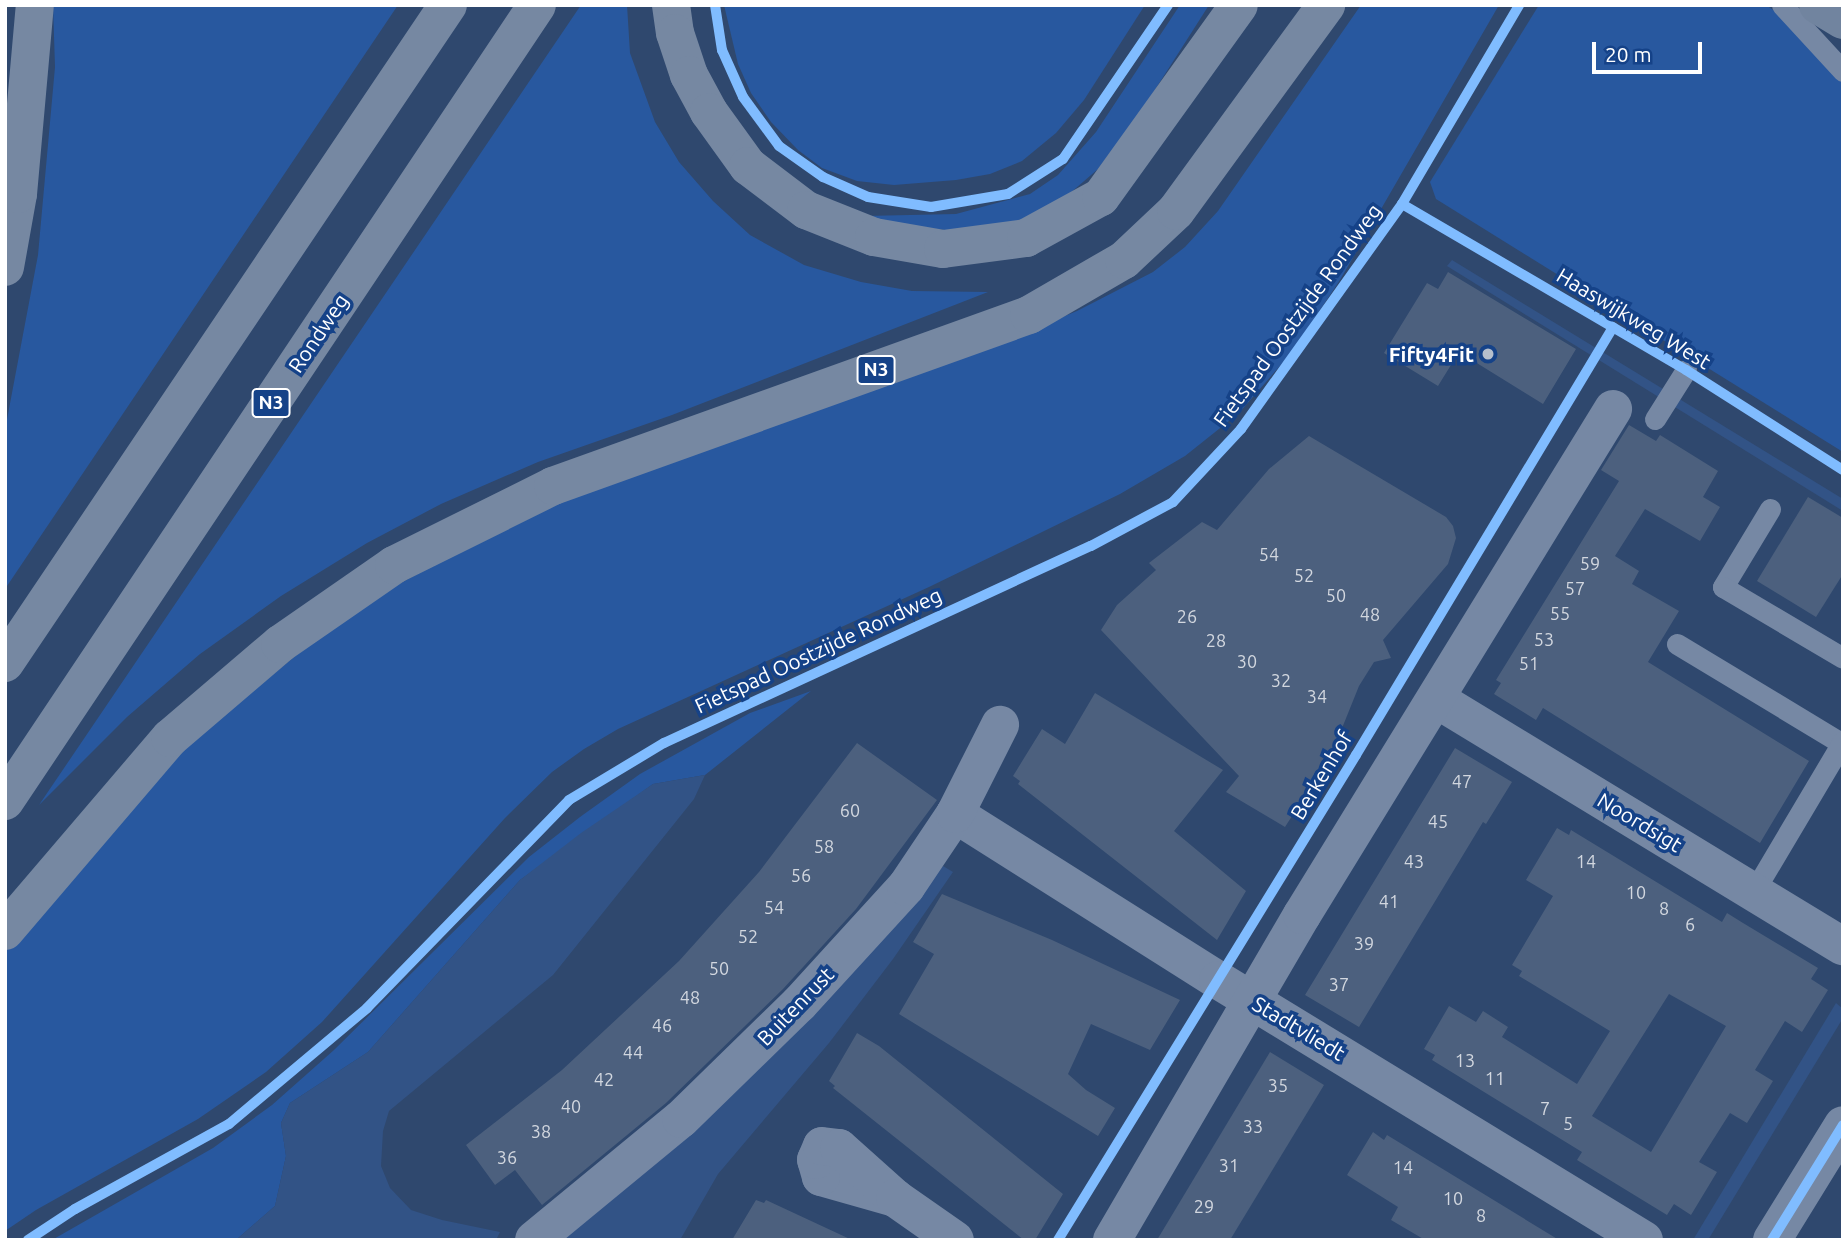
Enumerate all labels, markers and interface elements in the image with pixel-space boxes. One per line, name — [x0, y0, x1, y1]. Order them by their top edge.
scale bar — [1596, 28, 1706, 72]
text: 20 m — [1605, 42, 1652, 66]
street label: Fietspad Oostzijde Rondweg — [1208, 199, 1386, 431]
street label: Haaswijkweg West — [1552, 262, 1716, 374]
street label: Rondweg — [283, 289, 353, 377]
place label: Fifty4Fit — [1389, 341, 1474, 367]
marker: Fifty4Fit — [1480, 346, 1496, 362]
road number: N3 — [855, 354, 897, 386]
road number: N3 — [250, 388, 292, 418]
house number: 54 — [1259, 543, 1279, 565]
house number: 59 — [1580, 552, 1600, 574]
house number: 52 — [1294, 564, 1314, 586]
house number: 57 — [1565, 577, 1585, 599]
street label: Fietspad Oostzijde Rondweg — [691, 582, 945, 718]
house number: 50 — [1326, 584, 1346, 606]
house number: 55 — [1550, 602, 1570, 624]
house number: 48 — [1360, 603, 1380, 625]
house number: 26 — [1177, 605, 1197, 627]
house number: 53 — [1534, 628, 1554, 650]
house number: 28 — [1206, 629, 1226, 651]
house number: 30 — [1237, 650, 1257, 672]
house number: 51 — [1519, 652, 1539, 674]
house number: 32 — [1271, 669, 1291, 691]
house number: 34 — [1307, 685, 1327, 707]
street label: Berkenhof — [1285, 726, 1357, 824]
house number: 47 — [1452, 770, 1472, 792]
street label: Noordsigt — [1593, 787, 1687, 857]
house number: 60 — [840, 799, 860, 821]
house number: 45 — [1428, 810, 1448, 832]
house number: 58 — [814, 835, 834, 857]
house number: 43 — [1404, 850, 1424, 872]
house number: 14 — [1576, 850, 1596, 872]
house number: 56 — [791, 864, 811, 886]
house number: 10 — [1626, 881, 1646, 903]
house number: 41 — [1379, 890, 1399, 912]
house number: 54 — [764, 896, 784, 918]
house number: 8 — [1659, 897, 1669, 919]
house number: 6 — [1685, 913, 1695, 935]
house number: 52 — [738, 925, 758, 947]
house number: 39 — [1354, 932, 1374, 954]
house number: 50 — [709, 957, 729, 979]
street label: Buitenrust — [751, 961, 839, 1051]
house number: 37 — [1329, 973, 1349, 995]
house number: 48 — [680, 986, 700, 1008]
street label: Stadtvliedt — [1248, 991, 1350, 1065]
house number: 46 — [652, 1014, 672, 1036]
house number: 44 — [623, 1041, 643, 1063]
house number: 13 — [1455, 1049, 1475, 1071]
house number: 11 — [1485, 1067, 1505, 1089]
house number: 42 — [594, 1068, 614, 1090]
house number: 35 — [1268, 1074, 1288, 1096]
house number: 40 — [561, 1095, 581, 1117]
house number: 7 — [1540, 1097, 1550, 1119]
house number: 5 — [1563, 1112, 1573, 1134]
house number: 33 — [1243, 1115, 1263, 1137]
house number: 38 — [531, 1120, 551, 1142]
house number: 36 — [497, 1146, 517, 1168]
house number: 31 — [1219, 1154, 1239, 1176]
house number: 14 — [1393, 1156, 1413, 1178]
house number: 10 — [1443, 1187, 1463, 1209]
house number: 29 — [1194, 1195, 1214, 1217]
house number: 8 — [1476, 1204, 1486, 1226]

